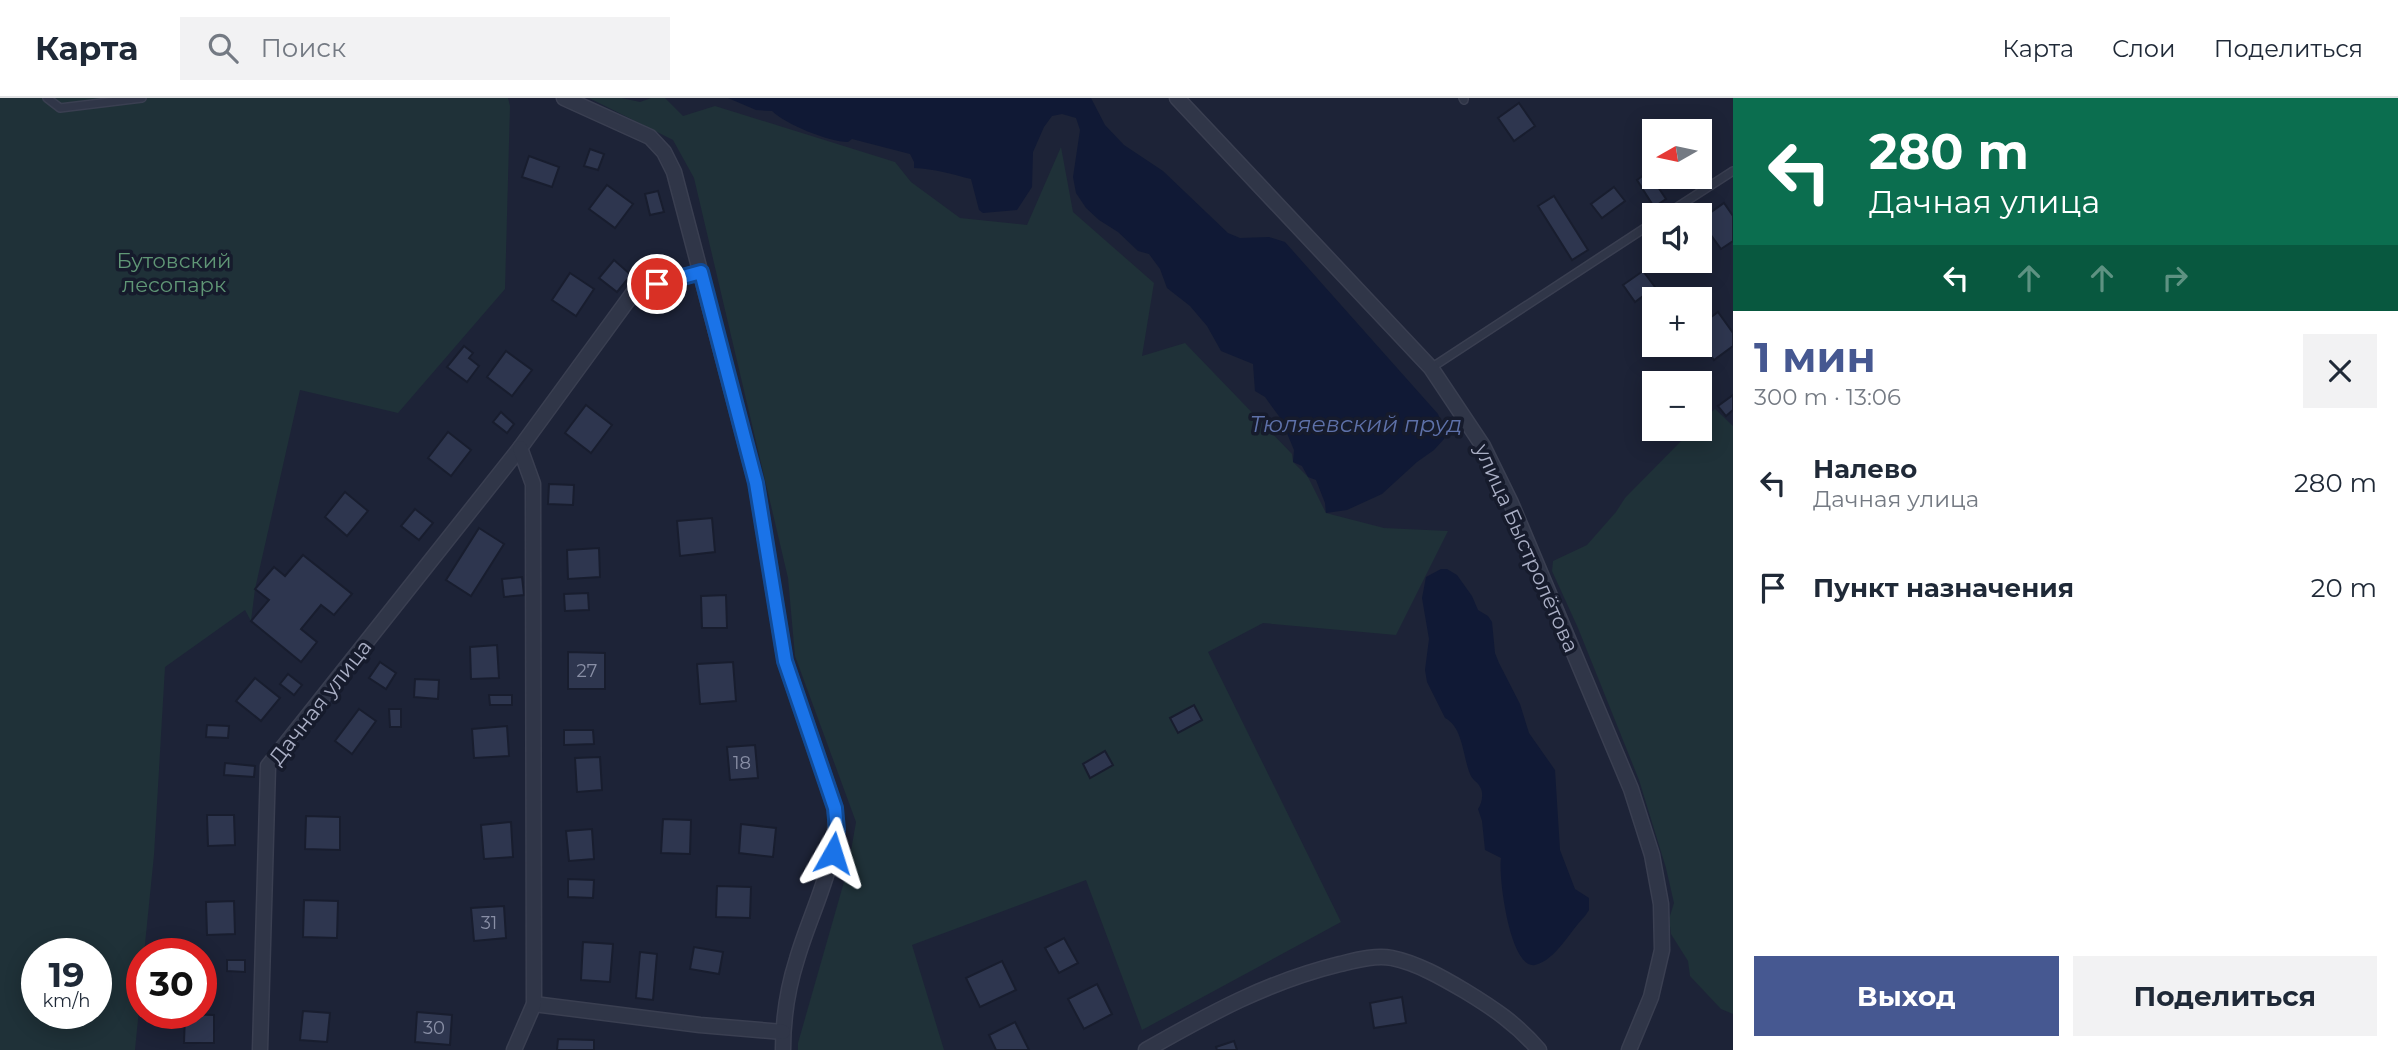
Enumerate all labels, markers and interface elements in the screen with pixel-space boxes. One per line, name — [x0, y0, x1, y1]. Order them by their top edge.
search box — [180, 17, 670, 80]
text: Карта — [35, 28, 138, 68]
icon: search — [204, 29, 242, 67]
text: Поиск — [260, 32, 346, 64]
text: Карта — [2002, 34, 2074, 63]
text: Слои — [2112, 34, 2176, 63]
text: Поделиться — [2214, 34, 2363, 63]
north arrow — [1642, 119, 1712, 189]
map controls — [1642, 119, 1712, 441]
text: 280 m — [1869, 122, 2029, 181]
icon: left — [1754, 126, 1845, 217]
text: Дачная улица — [1869, 182, 2100, 221]
button: sound — [1642, 203, 1712, 273]
park label: Бутовский лесопарк — [116, 248, 232, 297]
pin — [627, 254, 687, 314]
icon: left — [1937, 259, 1975, 297]
icon: ahead — [2010, 259, 2048, 297]
icon: ahead — [2083, 259, 2121, 297]
icon: right — [2156, 259, 2194, 297]
icon: arrive — [638, 265, 676, 303]
button: + — [1642, 287, 1712, 357]
text: 1 мин — [1754, 331, 1876, 383]
button: close — [2303, 334, 2377, 408]
button: − — [1642, 371, 1712, 441]
text: 300 m · 13:06 — [1754, 383, 1901, 411]
water label: Тюляевский пруд — [1250, 410, 1462, 438]
street label: улица Быстролётова — [1469, 439, 1584, 656]
text: Налево — [1813, 453, 1917, 485]
icon: left — [1754, 464, 1792, 502]
text: 280 m — [2294, 467, 2377, 499]
text: Дачная улица — [1813, 485, 1979, 513]
icon: arrive — [1754, 569, 1792, 607]
text: Пункт назначения — [1813, 572, 2074, 604]
text: 20 m — [2311, 572, 2377, 604]
street label: Дачная улица — [263, 635, 377, 769]
house number: 27 — [577, 660, 597, 682]
house number: 18 — [733, 752, 751, 774]
position arrow — [796, 816, 870, 890]
house number: 31 — [481, 912, 497, 934]
speed limit sign: 30 — [126, 938, 217, 1029]
text: 19 — [48, 953, 85, 996]
button: Выход — [1754, 956, 2059, 1036]
button: Поделиться — [2073, 956, 2377, 1036]
text: km/h — [42, 990, 91, 1012]
house number: 30 — [423, 1017, 445, 1039]

